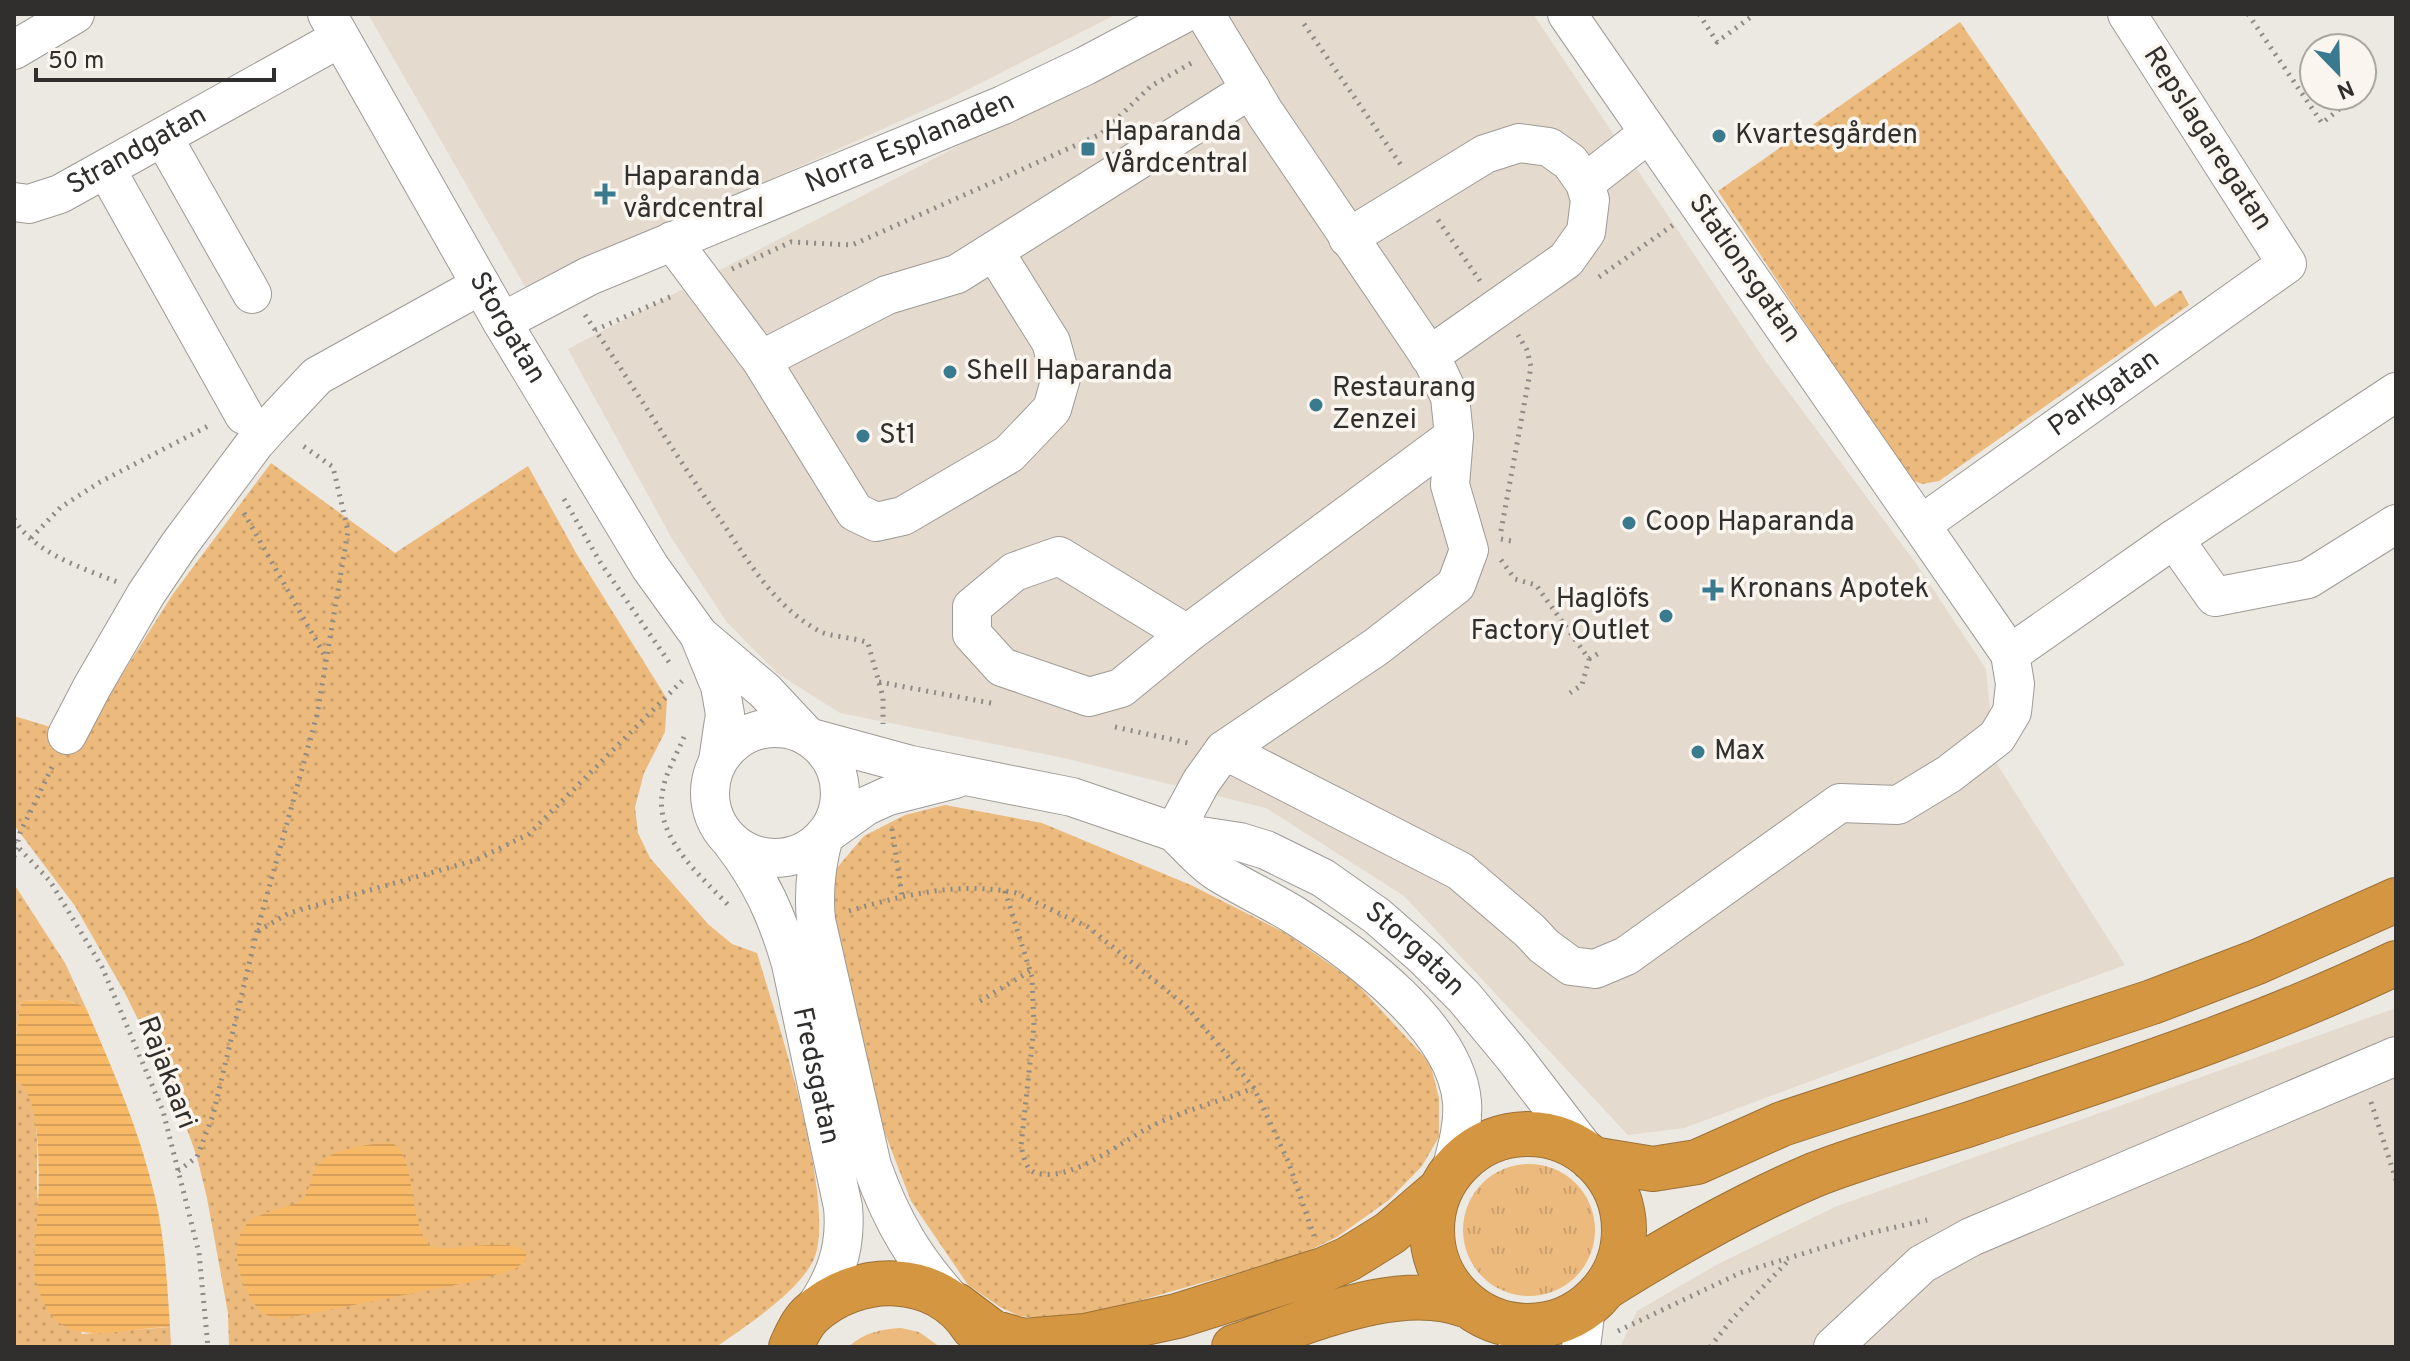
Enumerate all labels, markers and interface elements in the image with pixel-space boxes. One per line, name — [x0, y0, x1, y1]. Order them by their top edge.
scale bar — [36, 32, 274, 82]
north arrow — [2298, 32, 2378, 112]
street label: Repslagaregatan — [2134, 40, 2280, 238]
text: 50 m — [48, 47, 104, 77]
text: N — [2332, 73, 2357, 104]
street label: Norra Esplanaden — [800, 84, 1021, 203]
street label: Strandgatan — [61, 98, 214, 204]
place label: Haparanda Vårdcentral — [1104, 115, 1248, 183]
place label: Kvartesgården — [1735, 118, 1918, 154]
marker: Kvartesgården — [1710, 127, 1728, 145]
marker: Haparanda Vårdcentral — [1079, 140, 1097, 158]
place label: Haparanda vårdcentral — [623, 160, 764, 228]
marker: Haparanda vårdcentral — [594, 183, 616, 205]
street label: Stationsgatan — [1679, 187, 1809, 351]
street label: Storgatan — [460, 266, 553, 391]
street label: Parkgatan — [2042, 342, 2167, 446]
place label: Shell Haparanda — [966, 354, 1173, 390]
marker: Shell Haparanda — [941, 363, 959, 381]
place label: Restaurang Zenzei — [1332, 371, 1476, 439]
marker: Restaurang Zenzei — [1307, 396, 1325, 414]
place label: St1 — [879, 418, 917, 454]
marker: St1 — [854, 427, 872, 445]
place label: Coop Haparanda — [1645, 505, 1854, 541]
marker: Coop Haparanda — [1620, 514, 1638, 532]
place label: Kronans Apotek — [1729, 572, 1929, 608]
marker: Kronans Apotek — [1704, 581, 1722, 599]
place label: Haglöfs Factory Outlet — [1470, 582, 1650, 650]
marker: Haglöfs Factory Outlet — [1657, 607, 1675, 625]
place label: Max — [1714, 734, 1765, 770]
marker: Max — [1689, 743, 1707, 761]
street label: Storgatan — [1357, 895, 1472, 1005]
street label: Fredsgatan — [783, 1004, 847, 1148]
street label: Rajakaari — [128, 1012, 204, 1134]

